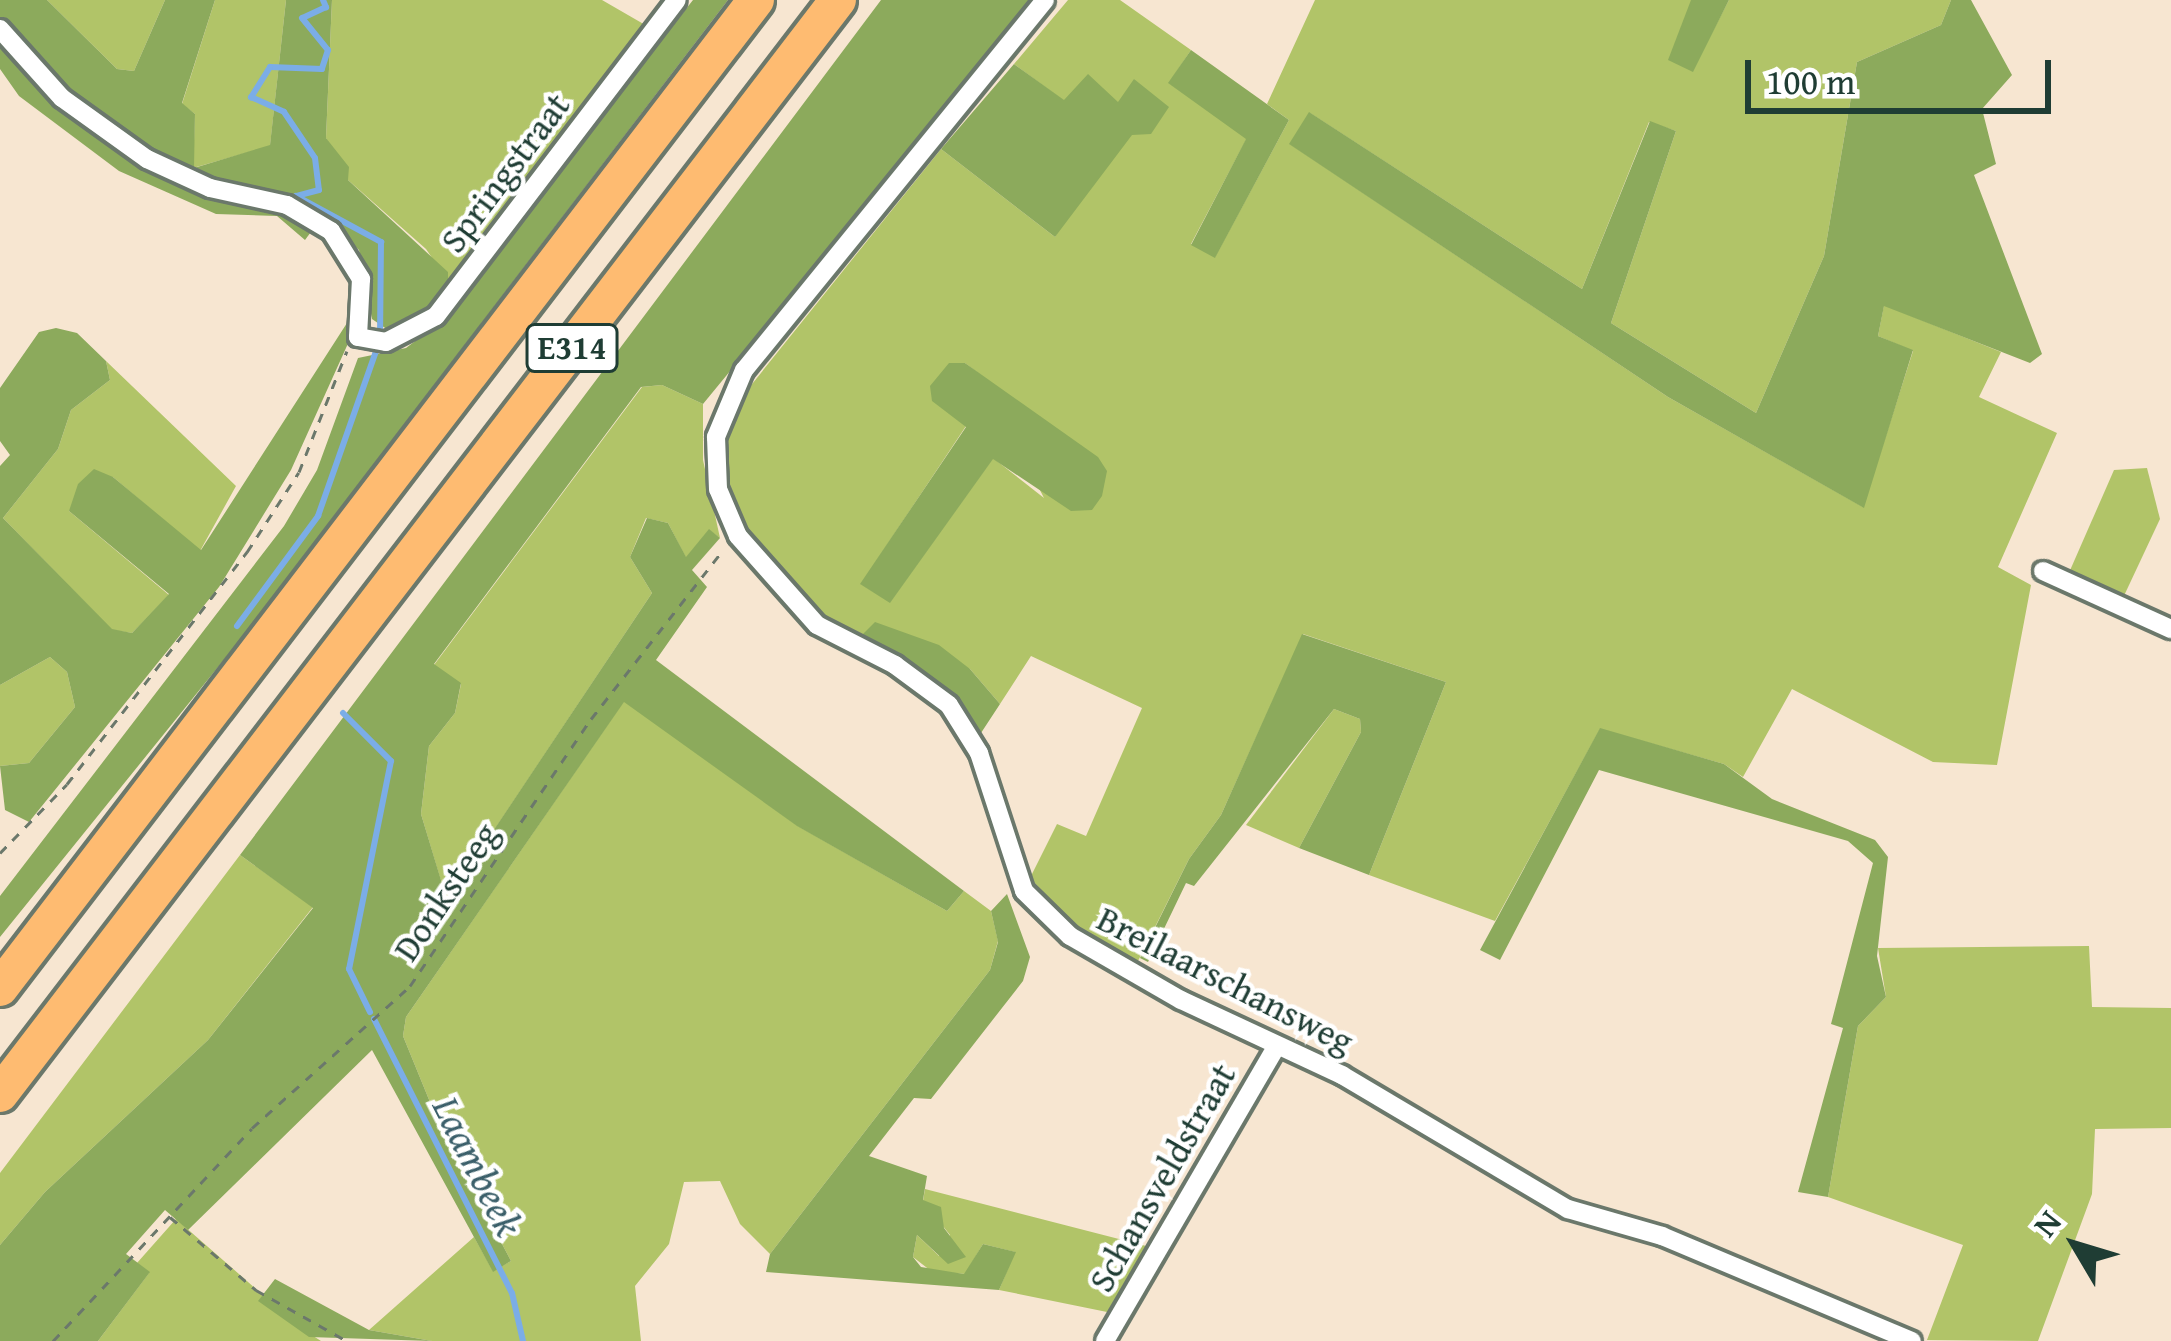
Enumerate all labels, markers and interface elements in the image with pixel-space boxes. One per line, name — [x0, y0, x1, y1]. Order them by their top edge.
scale bar — [1751, 36, 2057, 110]
text: 100 m — [1766, 54, 1855, 107]
street label: Springstraat — [430, 84, 578, 260]
road number: E314 — [524, 321, 620, 375]
street label: Donksteeg — [383, 814, 507, 968]
street label: Breilaarschansweg — [1091, 896, 1361, 1062]
street label: Schansveldstraat — [1078, 1055, 1244, 1299]
water label: Laambeek — [423, 1088, 533, 1244]
north arrow — [2015, 1185, 2135, 1305]
text: N — [2021, 1199, 2072, 1246]

